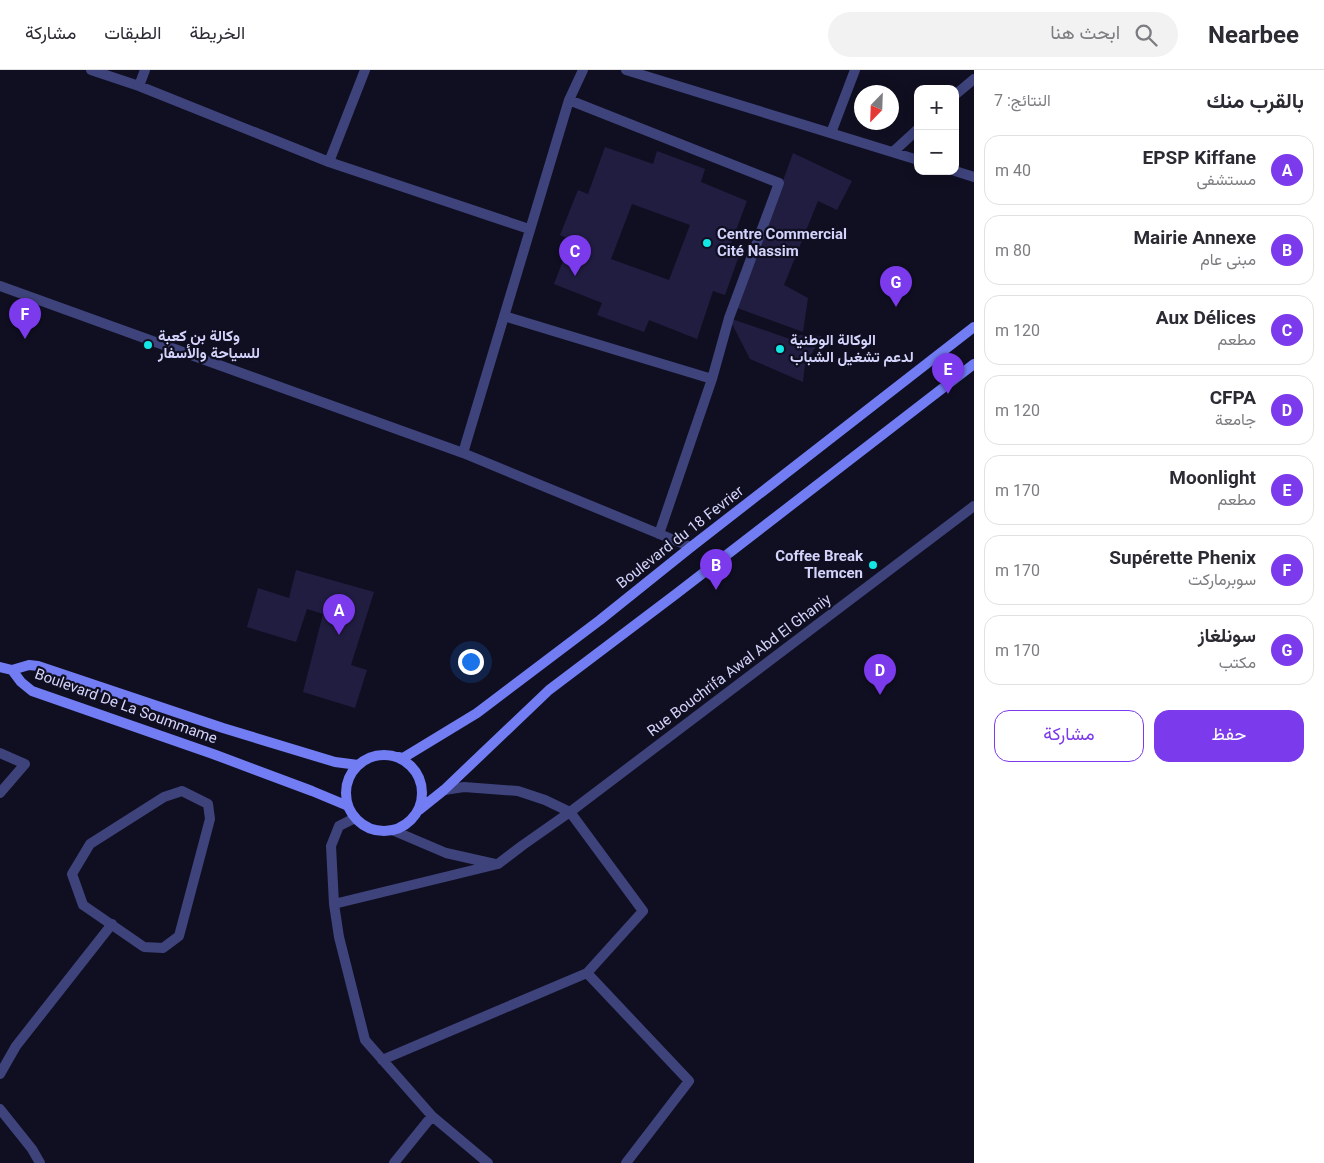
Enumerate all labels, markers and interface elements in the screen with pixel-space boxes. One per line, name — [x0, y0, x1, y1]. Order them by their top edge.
search box — [828, 12, 1178, 57]
text: ابحث هنا — [1050, 21, 1120, 44]
icon: search — [1132, 21, 1160, 49]
text: Nearbee — [1208, 21, 1299, 49]
text: مشاركة — [25, 22, 76, 43]
text: الطبقات — [104, 22, 161, 43]
text: الخريطة — [189, 22, 245, 43]
north arrow — [854, 85, 899, 130]
map controls — [914, 85, 959, 175]
button: + — [914, 85, 959, 130]
text: بالقرب منك — [1207, 89, 1304, 113]
text: النتائج: 7 — [994, 91, 1051, 110]
button: − — [914, 130, 959, 175]
text: EPSP Kiffane — [1143, 146, 1256, 169]
text: 40 m — [995, 161, 1031, 180]
text: A — [1282, 161, 1292, 180]
text: مستشفى — [1196, 170, 1256, 189]
place label: Centre Commercial Cité Nassim — [717, 225, 847, 260]
text: Mairie Annexe — [1133, 226, 1256, 249]
pin: C — [559, 235, 591, 276]
marker: Centre Commercial Cité Nassim — [701, 237, 713, 249]
text: 80 m — [995, 241, 1031, 260]
text: B — [1282, 241, 1292, 260]
text: مبنى عام — [1200, 250, 1256, 269]
pin: G — [880, 266, 912, 307]
pin: F — [9, 298, 41, 339]
text: Aux Délices — [1156, 306, 1256, 329]
text: 120 m — [995, 321, 1040, 340]
text: C — [1282, 321, 1292, 340]
place label: وكالة بن كعبة للسياحة والأسفار — [157, 327, 260, 362]
text: مطعم — [1217, 330, 1256, 349]
place label: الوكالة الوطنية لدعم تشغيل الشباب — [790, 331, 914, 367]
marker: وكالة بن كعبة للسياحة والأسفار — [142, 339, 154, 351]
marker: الوكالة الوطنية لدعم تشغيل الشباب — [774, 343, 786, 355]
pin: E — [932, 353, 964, 394]
text: CFPA — [1210, 386, 1256, 409]
text: 120 m — [995, 401, 1040, 420]
text: D — [1282, 401, 1292, 420]
text: جامعة — [1215, 410, 1256, 429]
text: Moonlight — [1169, 466, 1256, 489]
text: 170 m — [995, 481, 1040, 500]
text: E — [1283, 481, 1292, 500]
street label: Boulevard du 18 Fevrier — [613, 482, 747, 592]
text: مطعم — [1217, 490, 1256, 509]
text: Supérette Phenix — [1109, 546, 1256, 569]
place label: Coffee Break Tlemcen — [775, 547, 864, 582]
pin: B — [700, 549, 732, 590]
marker: Coffee Break Tlemcen — [867, 559, 879, 571]
text: 170 m — [995, 561, 1040, 580]
text: F — [1283, 561, 1291, 580]
text: سوبرماركت — [1188, 570, 1256, 589]
street label: Rue Bouchrifa Awal Abd El Ghaniy — [644, 590, 834, 740]
pin: A — [323, 594, 355, 635]
text: سونلغاز — [1198, 624, 1256, 647]
text: 170 m — [995, 641, 1040, 660]
text: G — [1282, 641, 1292, 660]
your location — [458, 649, 484, 675]
text: مكتب — [1219, 653, 1256, 672]
pin: D — [864, 654, 896, 695]
street label: Boulevard De La Soummame — [32, 665, 220, 747]
button: مشاركة — [994, 710, 1144, 762]
button: حفظ — [1154, 710, 1304, 762]

